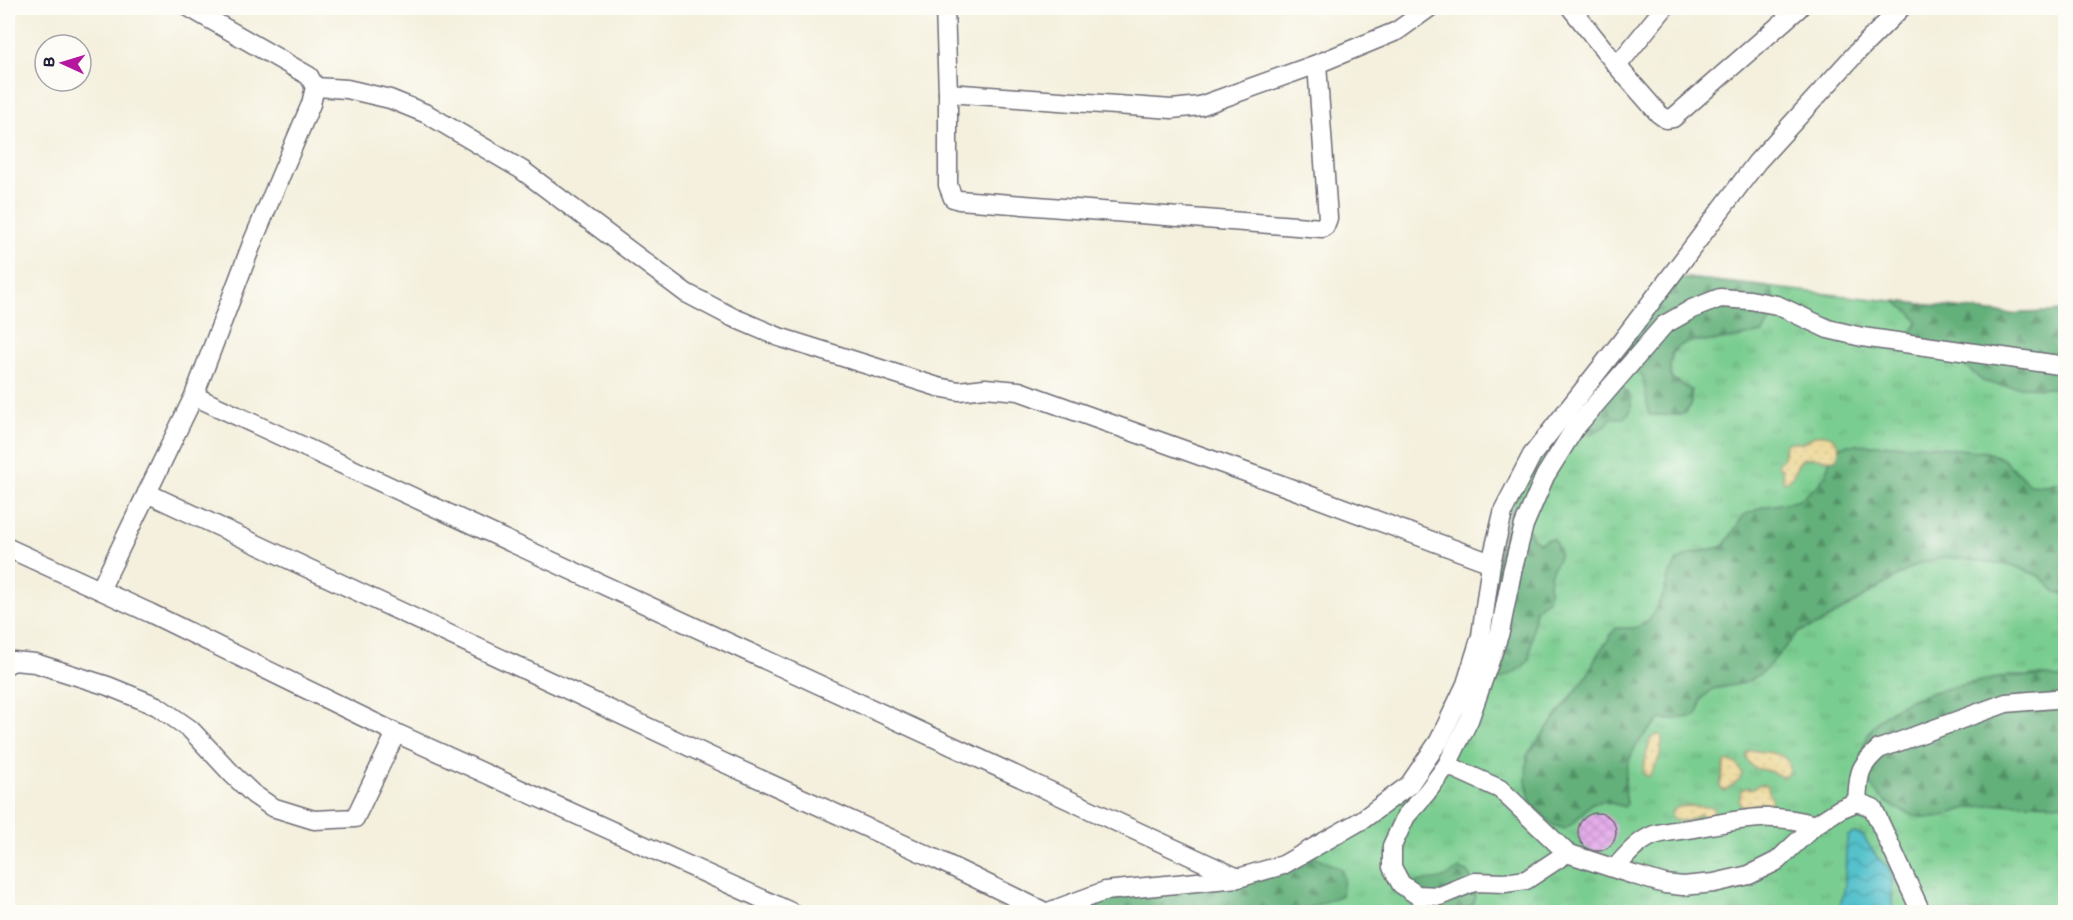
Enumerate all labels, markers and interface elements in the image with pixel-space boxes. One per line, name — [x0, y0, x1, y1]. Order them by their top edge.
north arrow — [33, 33, 93, 93]
text: B — [39, 56, 58, 68]

